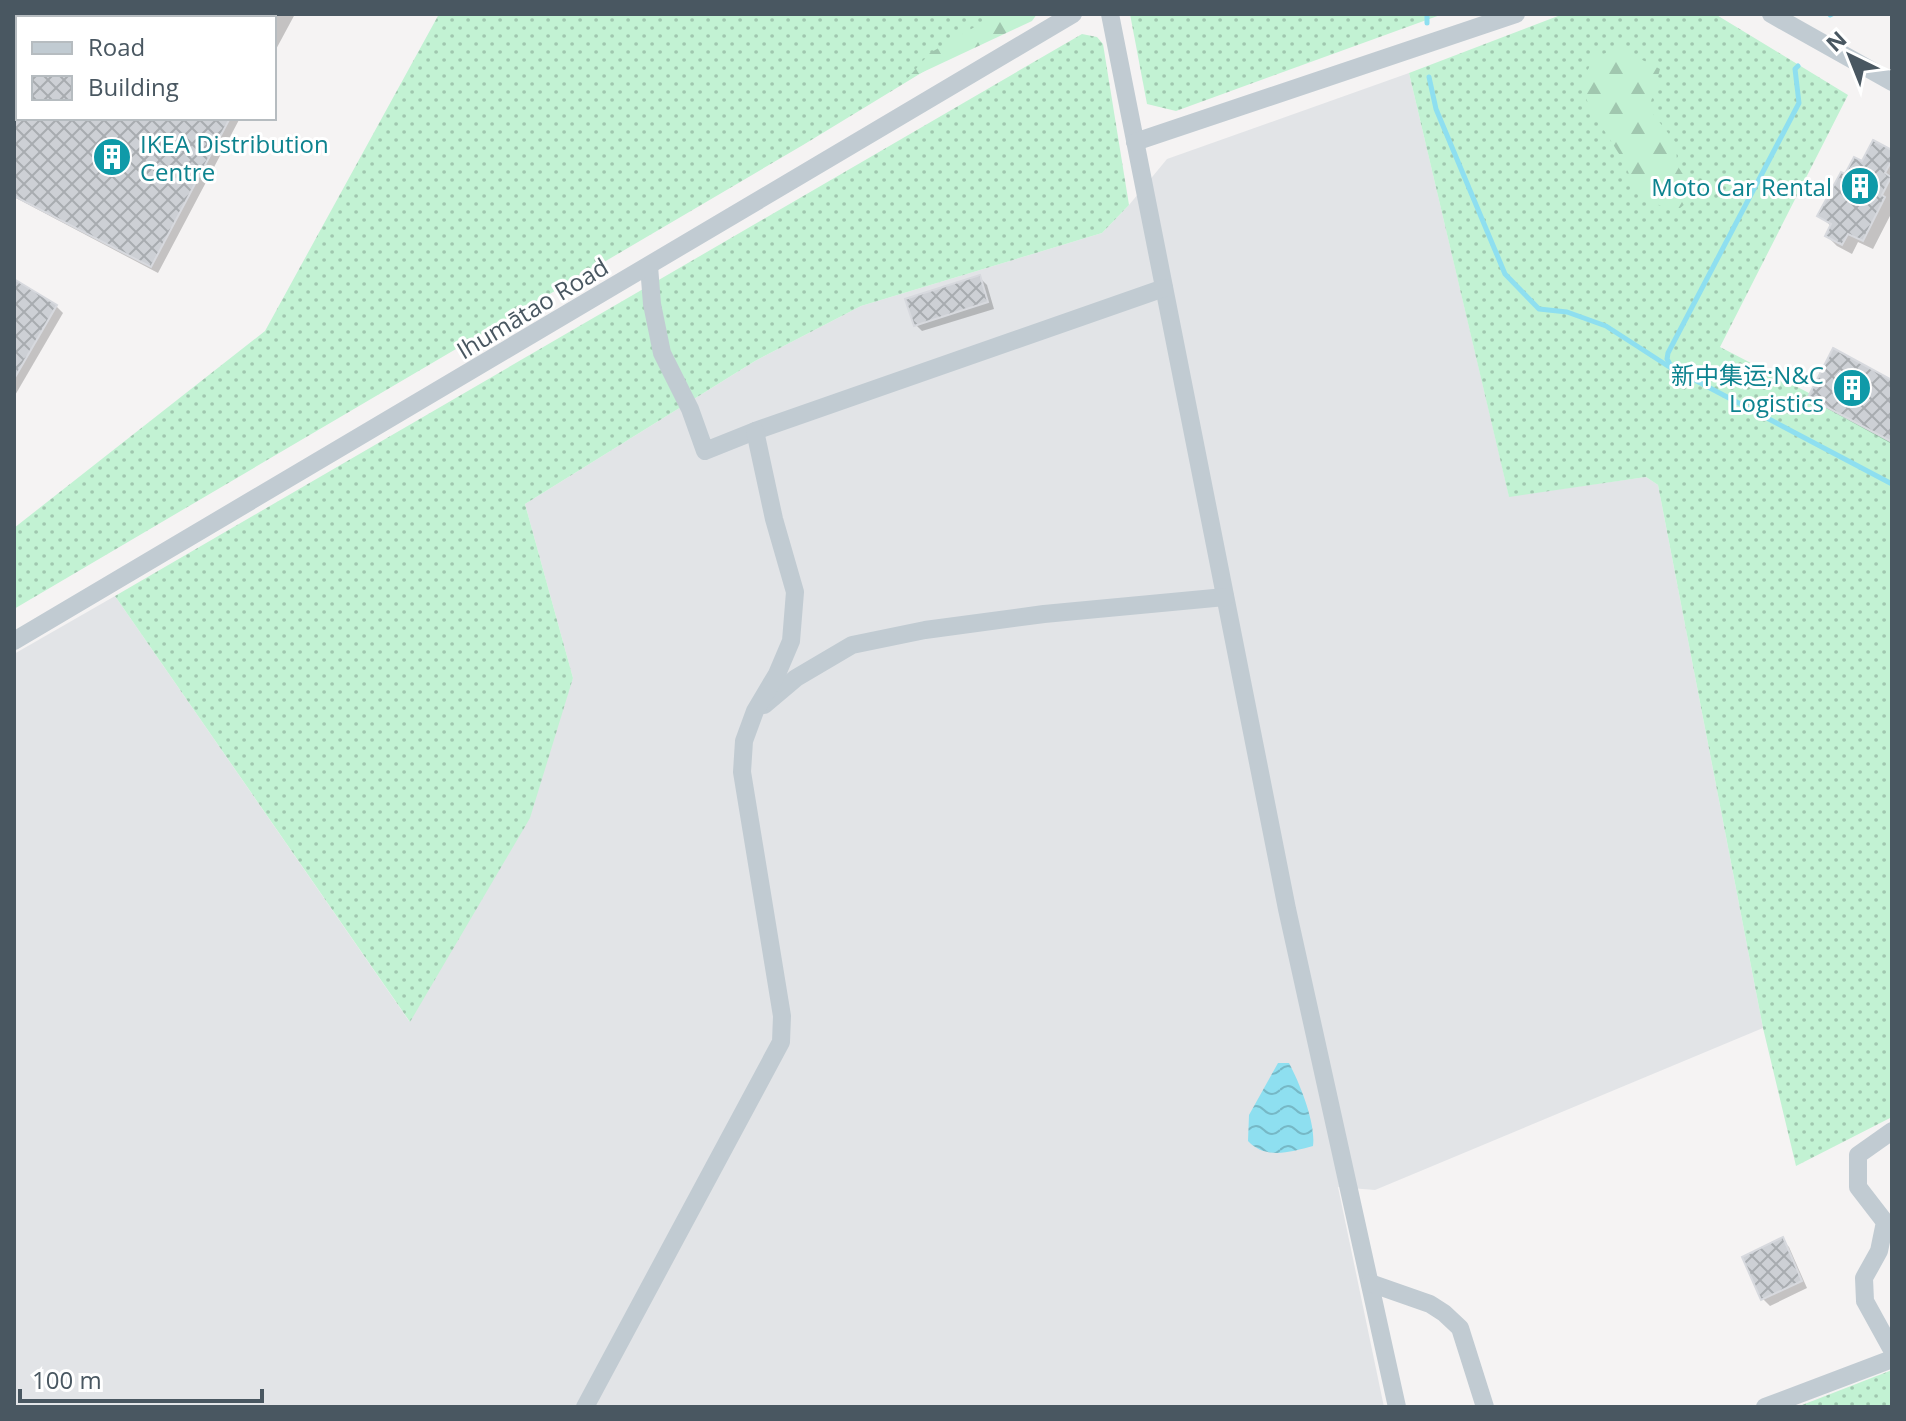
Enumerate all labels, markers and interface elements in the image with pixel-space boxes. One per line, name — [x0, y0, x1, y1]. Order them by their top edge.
legend — [16, 16, 276, 120]
north arrow — [1810, 16, 1890, 96]
text: N — [1819, 24, 1852, 58]
text: Road — [88, 30, 145, 63]
text: Building — [88, 70, 179, 103]
place label: IKEA Distribution Centre — [140, 127, 329, 188]
building icon: IKEA Distribution Centre — [91, 136, 133, 178]
building icon: Moto Car Rental — [1839, 165, 1881, 207]
place label: Moto Car Rental — [1651, 170, 1832, 203]
street label: Ihumātao Road — [450, 250, 614, 366]
place label: 新中集运;N&C Logistics — [1671, 358, 1824, 419]
building icon: 新中集运;N&C Logistics — [1831, 367, 1873, 409]
scale bar — [20, 1353, 262, 1403]
text: 100 m — [32, 1363, 102, 1396]

